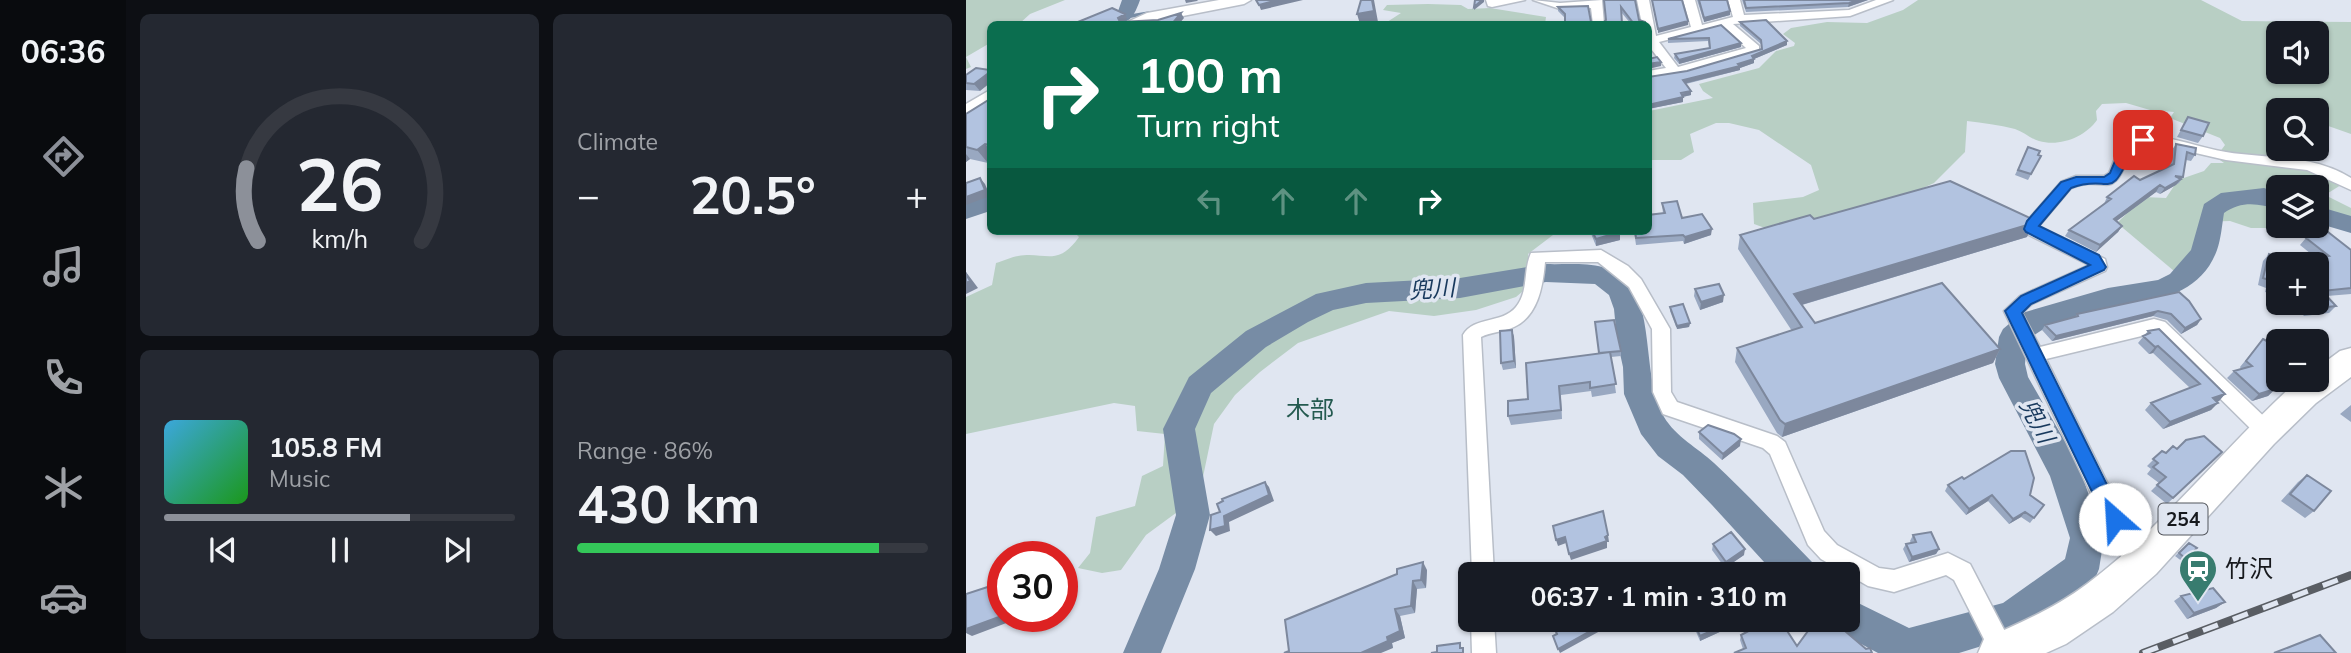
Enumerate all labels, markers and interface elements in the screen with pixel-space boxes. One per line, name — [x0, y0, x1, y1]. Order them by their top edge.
map controls — [2266, 21, 2329, 392]
button: sound — [2266, 21, 2329, 84]
text: 06:36 — [21, 31, 105, 71]
text: 100 m — [1137, 44, 1283, 105]
icon: right — [1022, 49, 1113, 140]
button: search — [2266, 98, 2329, 161]
text: Turn right — [1137, 105, 1280, 145]
pin — [2113, 110, 2173, 170]
icon: arrive — [2124, 121, 2162, 159]
text: Climate — [577, 127, 658, 156]
icon: directions — [39, 132, 88, 181]
text: 26 — [296, 138, 383, 229]
text: 20.5° — [689, 162, 816, 227]
text: − — [577, 171, 600, 219]
text: + — [905, 171, 928, 219]
button: layers — [2266, 175, 2329, 238]
icon: left — [1191, 182, 1229, 220]
icon: ahead — [1264, 182, 1302, 220]
icon: ahead — [1337, 182, 1375, 220]
icon: right — [1410, 182, 1448, 220]
text: km/h — [311, 223, 368, 254]
icon: music — [39, 242, 88, 291]
button: + — [2266, 252, 2329, 315]
water label: 兜川 — [1408, 272, 1459, 305]
button: − — [2266, 329, 2329, 392]
icon: phone — [39, 353, 88, 402]
district label: 木部 — [1286, 394, 1334, 424]
water label: 兜川 — [2014, 394, 2062, 451]
text: 105.8 FM — [269, 431, 382, 464]
text: Range · 86% — [577, 436, 713, 465]
icon: climate — [39, 463, 88, 512]
text: Music — [269, 464, 330, 493]
text: 430 km — [577, 471, 760, 536]
position arrow — [2078, 482, 2152, 556]
road number: 254 — [2158, 504, 2208, 534]
icon: previous — [204, 531, 242, 569]
icon: pause — [321, 531, 359, 569]
icon: next — [438, 531, 476, 569]
speed limit sign: 30 — [987, 541, 1078, 632]
station icon: 竹沢 — [2177, 548, 2219, 603]
place label: 竹沢 — [2225, 553, 2273, 583]
icon: car — [39, 573, 88, 622]
text: 06:37 · 1 min · 310 m — [1531, 580, 1787, 613]

